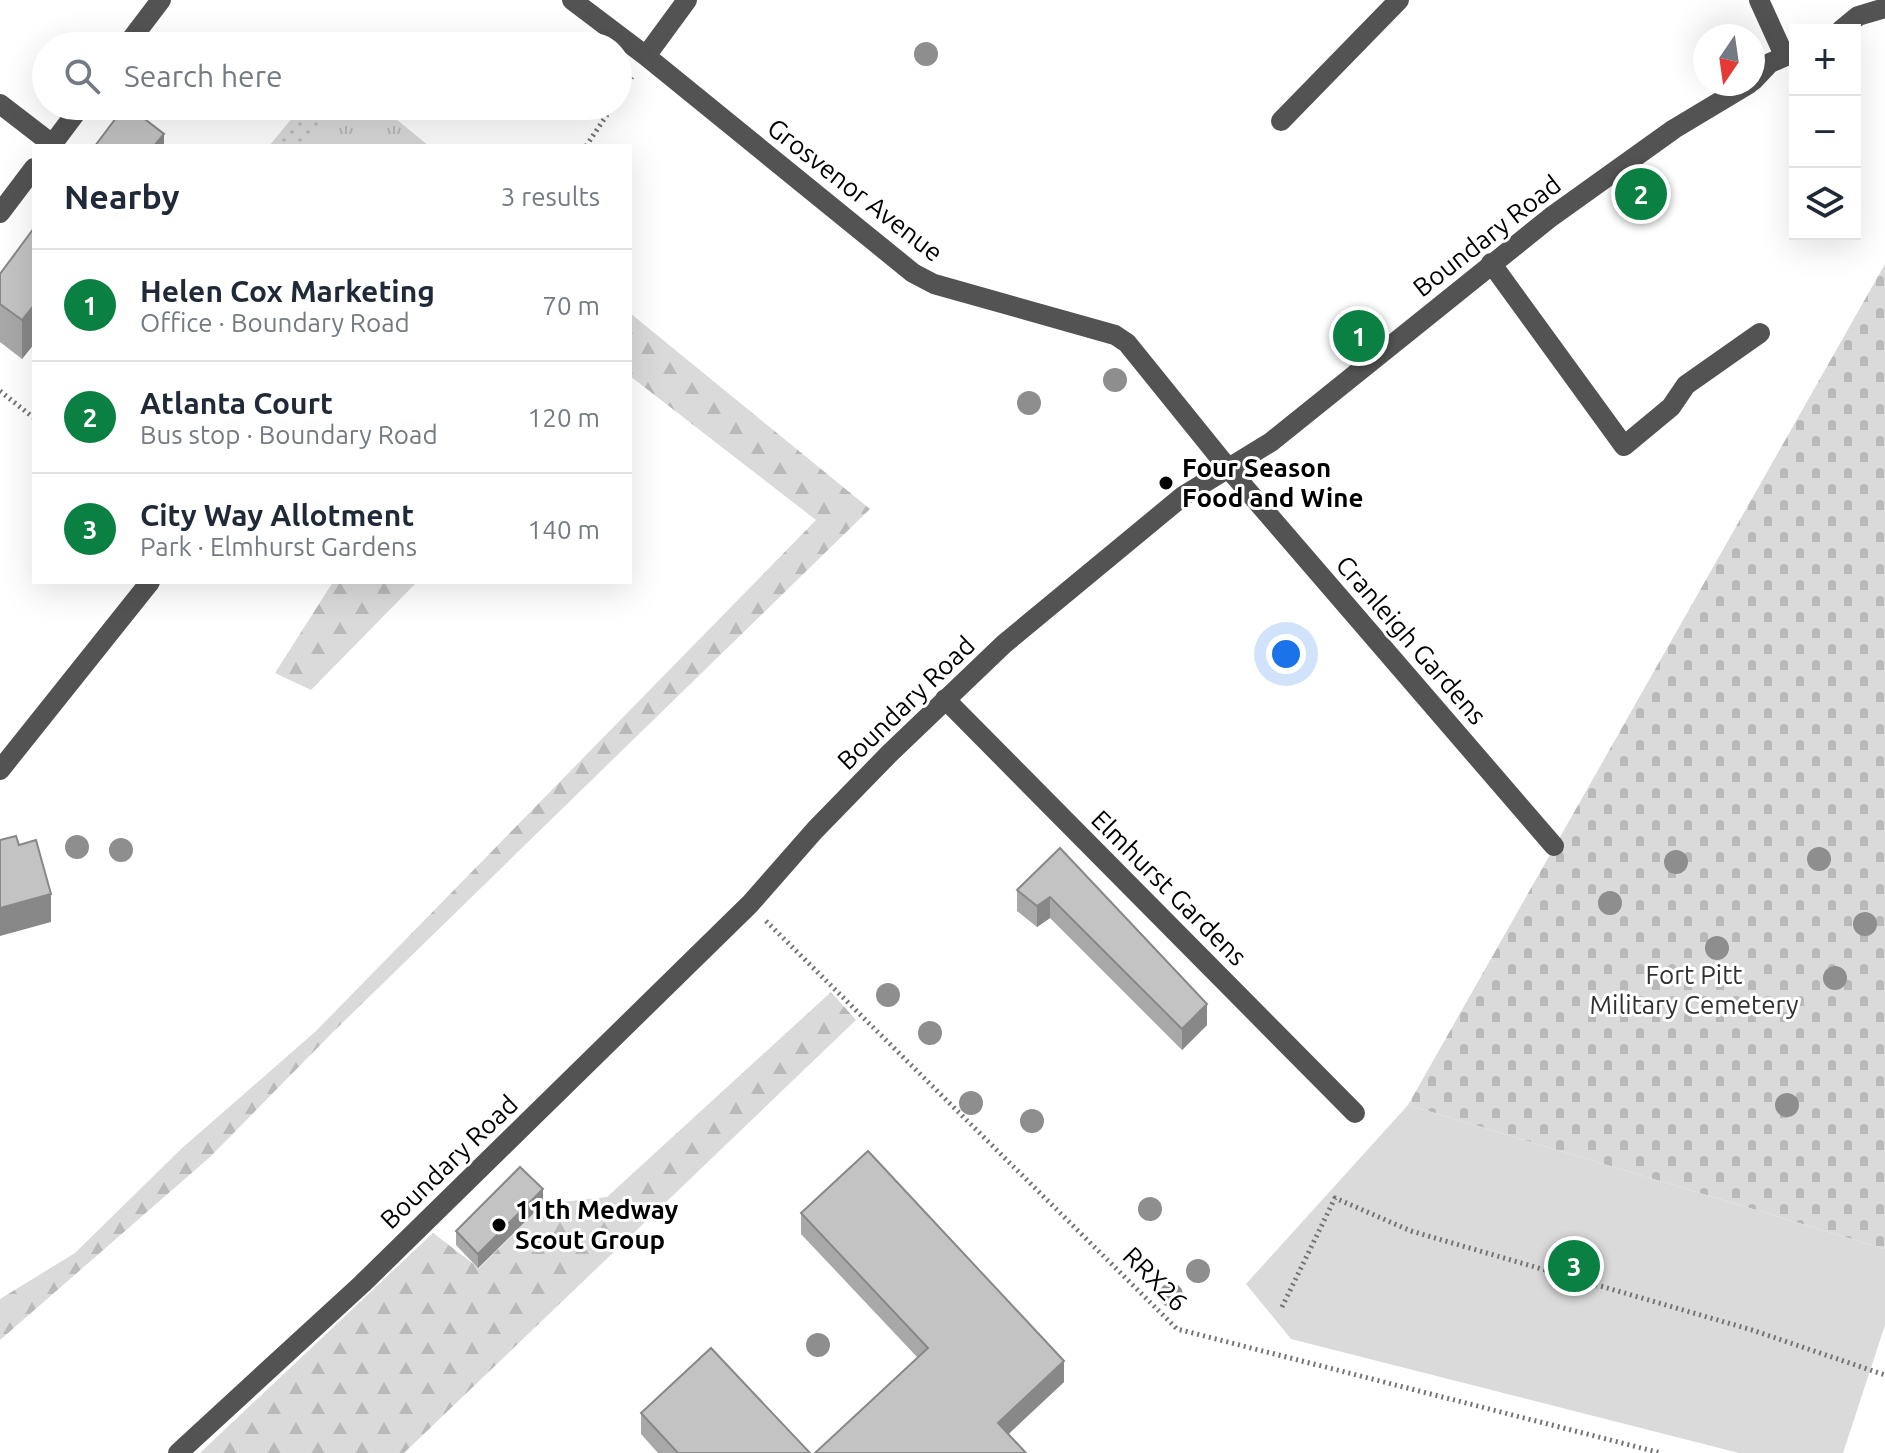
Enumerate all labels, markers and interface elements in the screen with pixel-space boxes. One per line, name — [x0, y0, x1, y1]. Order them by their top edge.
north arrow — [1693, 24, 1765, 96]
map controls — [1789, 24, 1861, 240]
button: + — [1789, 24, 1861, 96]
search box — [32, 32, 632, 120]
icon: search — [60, 54, 104, 98]
text: Search here — [124, 59, 283, 93]
button: − — [1789, 96, 1861, 168]
street label: Grosvenor Avenue — [762, 112, 949, 267]
pin: 2 — [1615, 164, 1667, 224]
button: layers — [1789, 168, 1861, 240]
street label: Boundary Road — [1407, 169, 1566, 302]
text: Nearby — [64, 177, 179, 215]
text: 3 results — [501, 182, 600, 211]
text: Helen Cox Marketing — [140, 274, 435, 308]
text: 1 — [83, 291, 97, 320]
text: 70 m — [542, 291, 600, 320]
pin: 1 — [1333, 306, 1385, 366]
text: Office · Boundary Road — [140, 308, 410, 337]
text: Atlanta Court — [140, 386, 333, 420]
text: 2 — [83, 403, 97, 432]
text: 120 m — [528, 403, 600, 432]
text: Bus stop · Boundary Road — [140, 420, 438, 449]
place label: Four Season Food and Wine — [1182, 453, 1363, 512]
marker: Four Season Food and Wine — [1157, 474, 1175, 492]
text: City Way Allotment — [140, 498, 414, 532]
text: 3 — [83, 515, 97, 544]
text: 140 m — [528, 515, 600, 544]
text: Park · Elmhurst Gardens — [140, 532, 417, 561]
street label: Cranleigh Gardens — [1330, 550, 1492, 730]
street label: Boundary Road — [831, 630, 980, 775]
your location — [1266, 634, 1306, 674]
street label: Elmhurst Gardens — [1086, 804, 1253, 971]
park label: Fort Pitt Military Cemetery — [1589, 960, 1799, 1019]
street label: Boundary Road — [374, 1089, 523, 1234]
place label: 11th Medway Scout Group — [515, 1195, 679, 1254]
marker: 11th Medway Scout Group — [490, 1216, 508, 1234]
pin: 3 — [1548, 1236, 1600, 1296]
street label: RRX26 — [1117, 1241, 1193, 1317]

